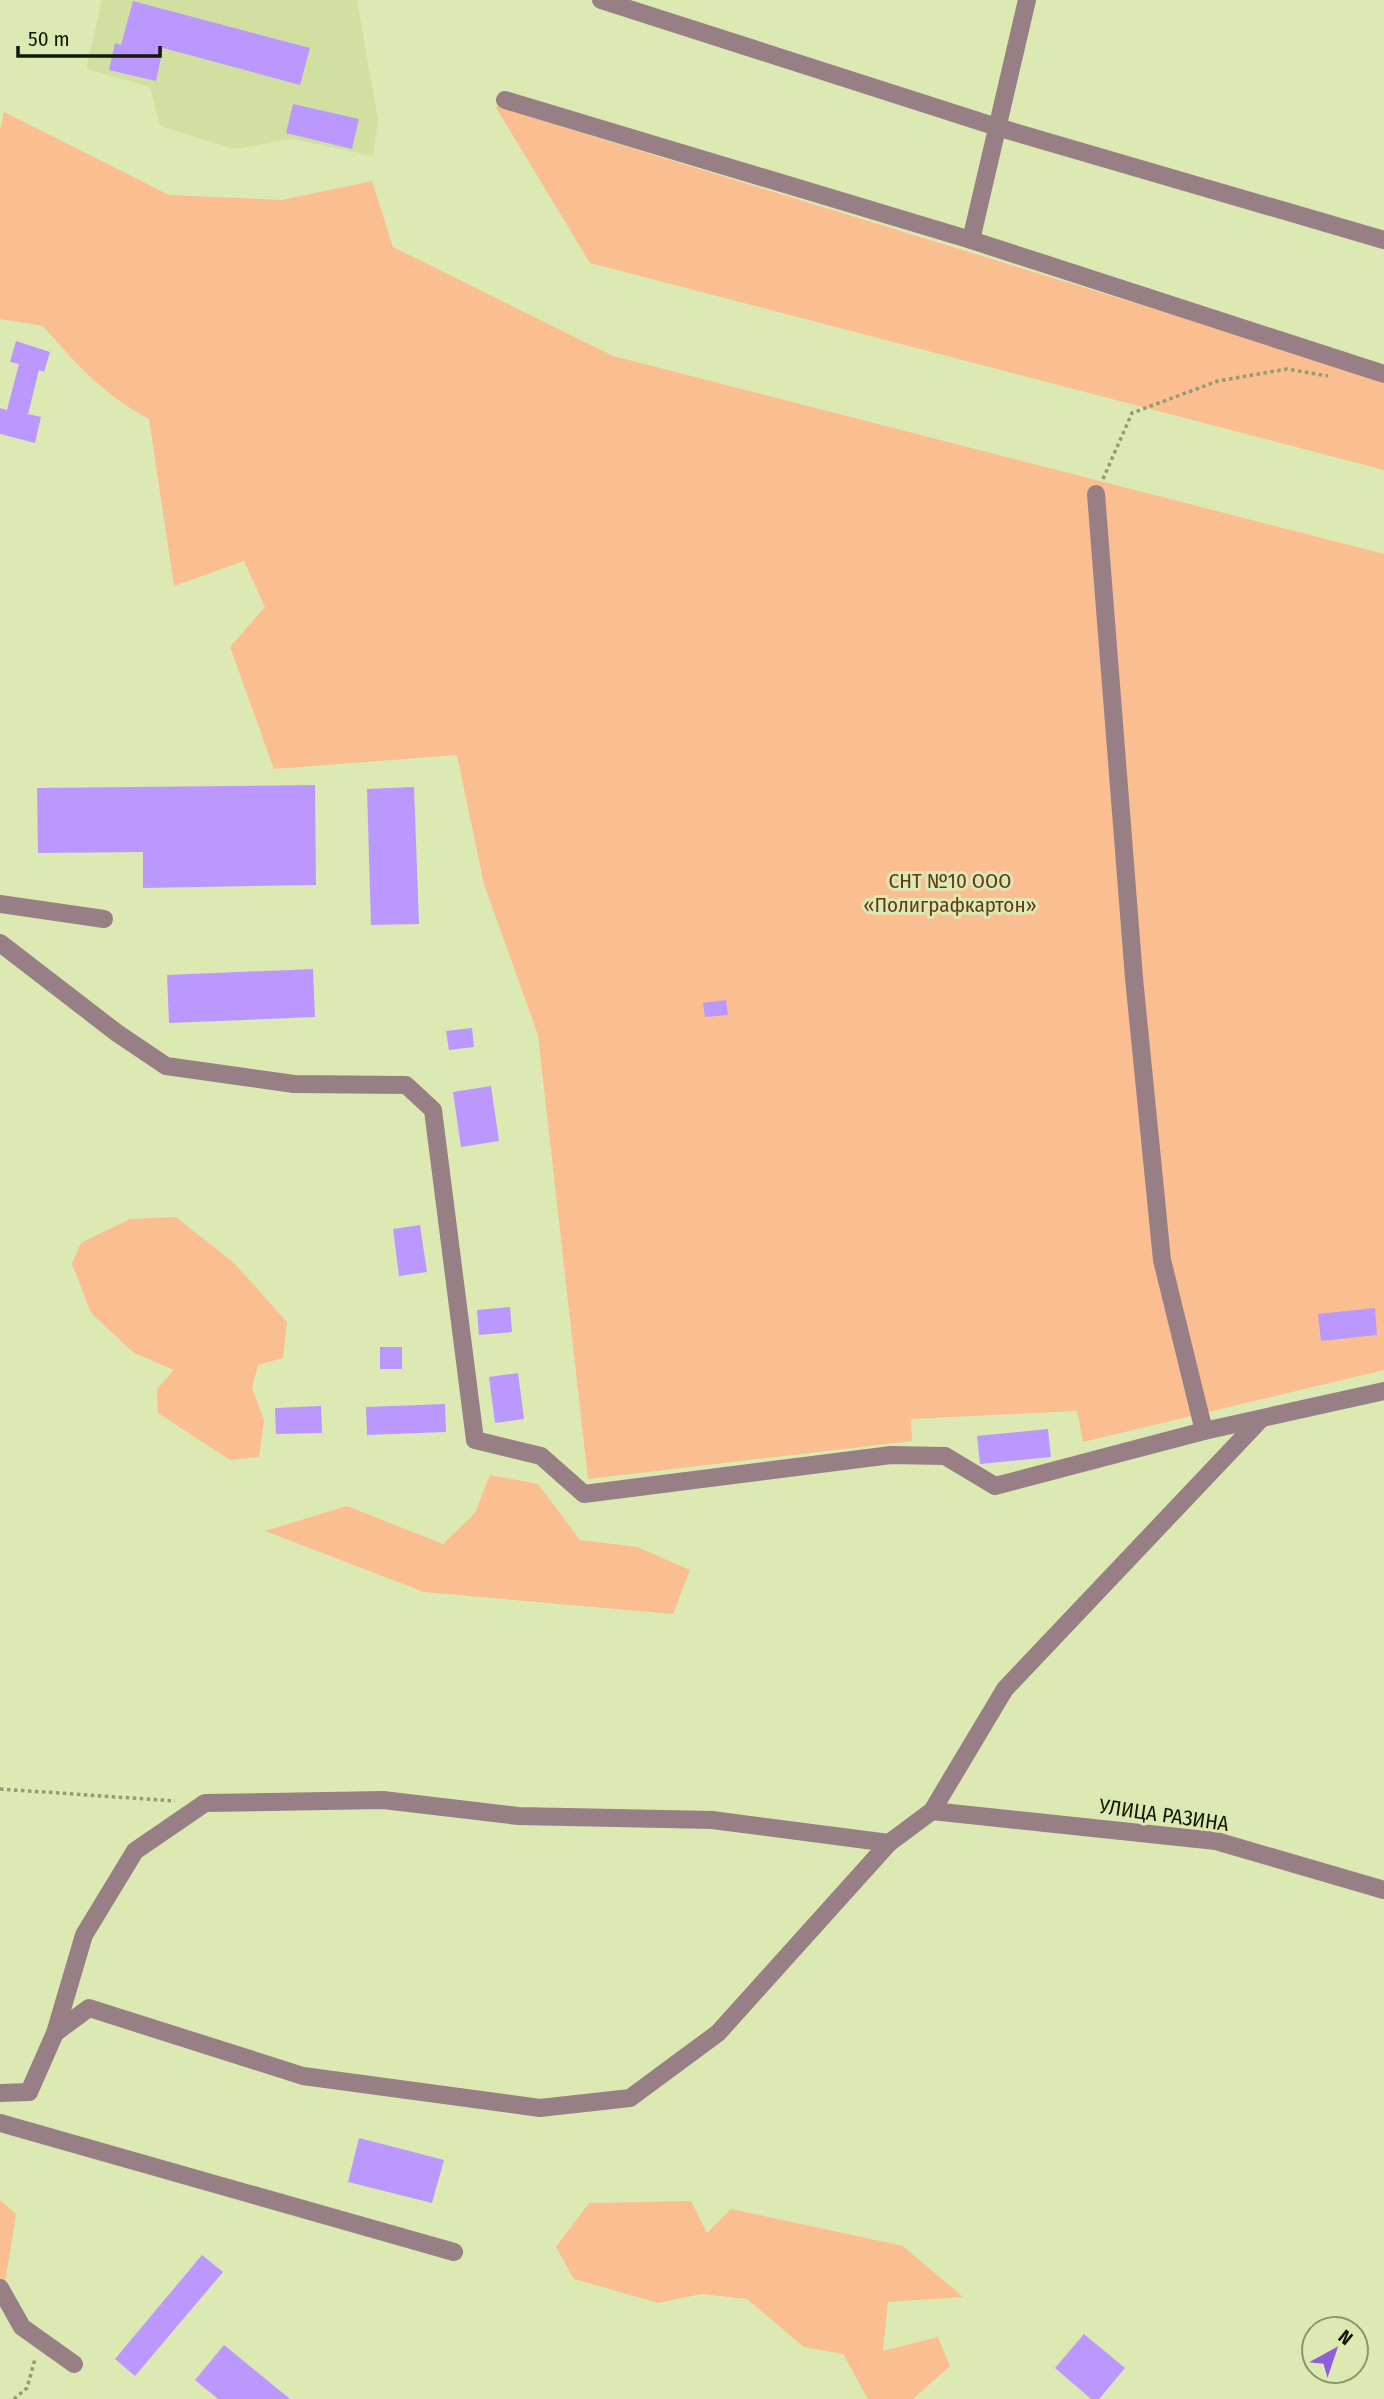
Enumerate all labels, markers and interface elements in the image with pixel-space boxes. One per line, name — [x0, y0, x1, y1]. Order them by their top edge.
scale bar — [18, 14, 159, 58]
text: 50 m — [28, 26, 70, 52]
park label: СНТ №10 ООО «Полиграфкартон» — [863, 868, 1037, 918]
street label: УЛИЦА РАЗИНА — [1096, 1793, 1231, 1837]
north arrow — [1300, 2315, 1370, 2385]
text: N — [1334, 2325, 1357, 2350]

